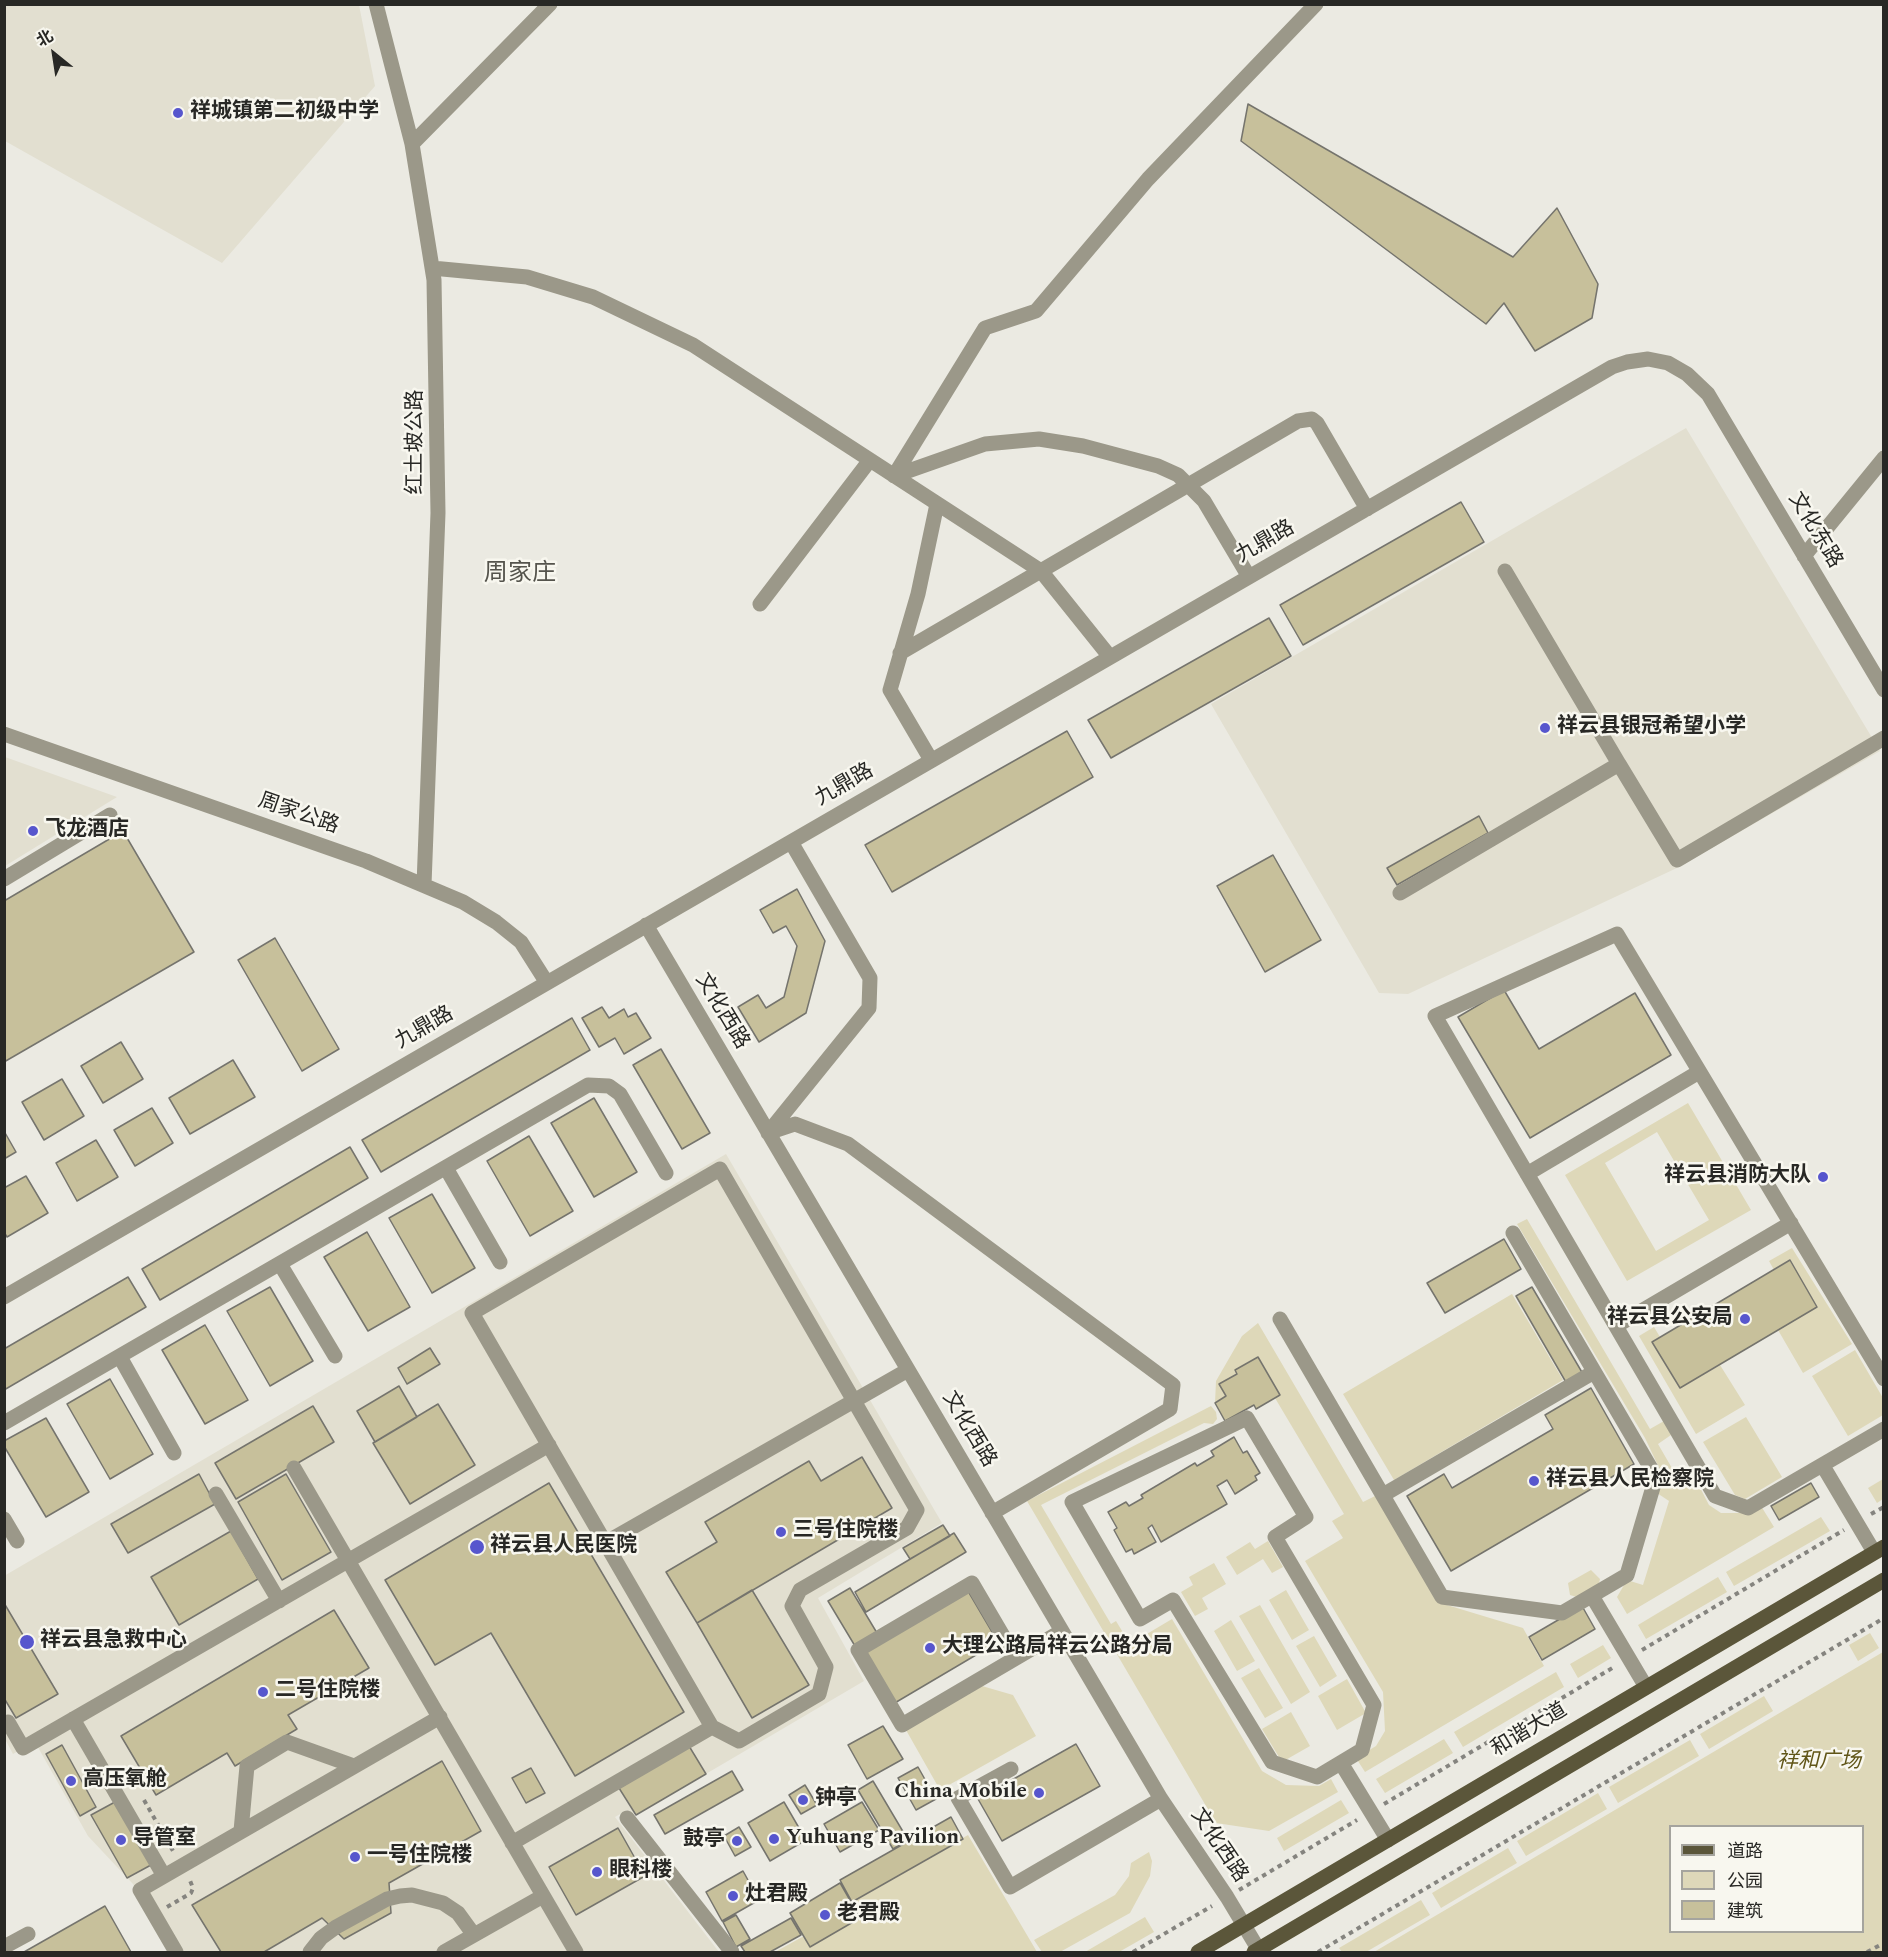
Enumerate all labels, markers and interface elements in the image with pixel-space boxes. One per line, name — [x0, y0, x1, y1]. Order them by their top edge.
north arrow — [24, 24, 84, 84]
text: 北 — [32, 24, 58, 53]
place label: 祥城镇第二初级中学 — [190, 100, 379, 126]
marker: 祥城镇第二初级中学 — [171, 106, 185, 120]
street label: 红土坡公路 — [404, 390, 430, 494]
street label: 文化东路 — [1782, 489, 1846, 573]
street label: 九鼎路 — [1232, 516, 1300, 570]
district label: 周家庄 — [484, 561, 556, 589]
place label: 祥云县银冠希望小学 — [1557, 715, 1746, 741]
marker: 祥云县银冠希望小学 — [1538, 721, 1552, 735]
street label: 九鼎路 — [811, 759, 879, 813]
street label: 周家公路 — [254, 789, 342, 841]
place label: 飞龙酒店 — [45, 818, 129, 844]
marker: 飞龙酒店 — [26, 824, 40, 838]
street label: 文化西路 — [689, 970, 753, 1054]
street label: 九鼎路 — [391, 1002, 459, 1056]
place label: 祥云县消防大队 — [1664, 1164, 1811, 1190]
marker: 祥云县消防大队 — [1816, 1170, 1830, 1184]
place label: 祥云县公安局 — [1607, 1306, 1733, 1332]
marker: 祥云县公安局 — [1738, 1312, 1752, 1326]
street label: 文化西路 — [936, 1388, 1000, 1472]
place label: 祥云县人民检察院 — [1546, 1468, 1714, 1494]
marker: 祥云县人民检察院 — [1527, 1474, 1541, 1488]
place label: 三号住院楼 — [793, 1519, 898, 1545]
marker: 三号住院楼 — [774, 1525, 788, 1539]
place label: 祥云县人民医院 — [490, 1534, 637, 1560]
marker: 祥云县人民医院 — [468, 1538, 486, 1556]
place label: 祥云县急救中心 — [40, 1629, 187, 1655]
marker: 祥云县急救中心 — [18, 1633, 36, 1651]
place label: 大理公路局祥云公路分局 — [942, 1635, 1173, 1661]
marker: 大理公路局祥云公路分局 — [923, 1641, 937, 1655]
place label: 二号住院楼 — [275, 1679, 380, 1705]
marker: 二号住院楼 — [256, 1685, 270, 1699]
street label: 和谐大道 — [1488, 1699, 1572, 1763]
park label: 祥和广场 — [1777, 1750, 1861, 1776]
place label: 高压氧舱 — [83, 1768, 167, 1794]
marker: 高压氧舱 — [64, 1774, 78, 1788]
place label: China Mobile — [894, 1780, 1027, 1806]
marker: China Mobile — [1032, 1786, 1046, 1800]
place label: 钟亭 — [815, 1787, 857, 1813]
marker: 钟亭 — [796, 1793, 810, 1807]
street label: 文化西路 — [1184, 1804, 1252, 1888]
legend — [1669, 1825, 1864, 1933]
place label: Yuhuang Pavilion — [786, 1826, 959, 1852]
place label: 导管室 — [133, 1827, 196, 1853]
place label: 鼓亭 — [683, 1828, 725, 1854]
marker: Yuhuang Pavilion — [767, 1832, 781, 1846]
marker: 导管室 — [114, 1833, 128, 1847]
marker: 鼓亭 — [730, 1834, 744, 1848]
text: 道路 — [1727, 1838, 1763, 1865]
place label: 一号住院楼 — [367, 1844, 472, 1870]
marker: 一号住院楼 — [348, 1850, 362, 1864]
place label: 眼科楼 — [609, 1859, 672, 1885]
marker: 眼科楼 — [590, 1865, 604, 1879]
text: 公园 — [1727, 1868, 1763, 1895]
place label: 灶君殿 — [745, 1883, 808, 1909]
marker: 灶君殿 — [726, 1889, 740, 1903]
text: 建筑 — [1727, 1898, 1763, 1925]
place label: 老君殿 — [837, 1902, 900, 1928]
marker: 老君殿 — [818, 1908, 832, 1922]

